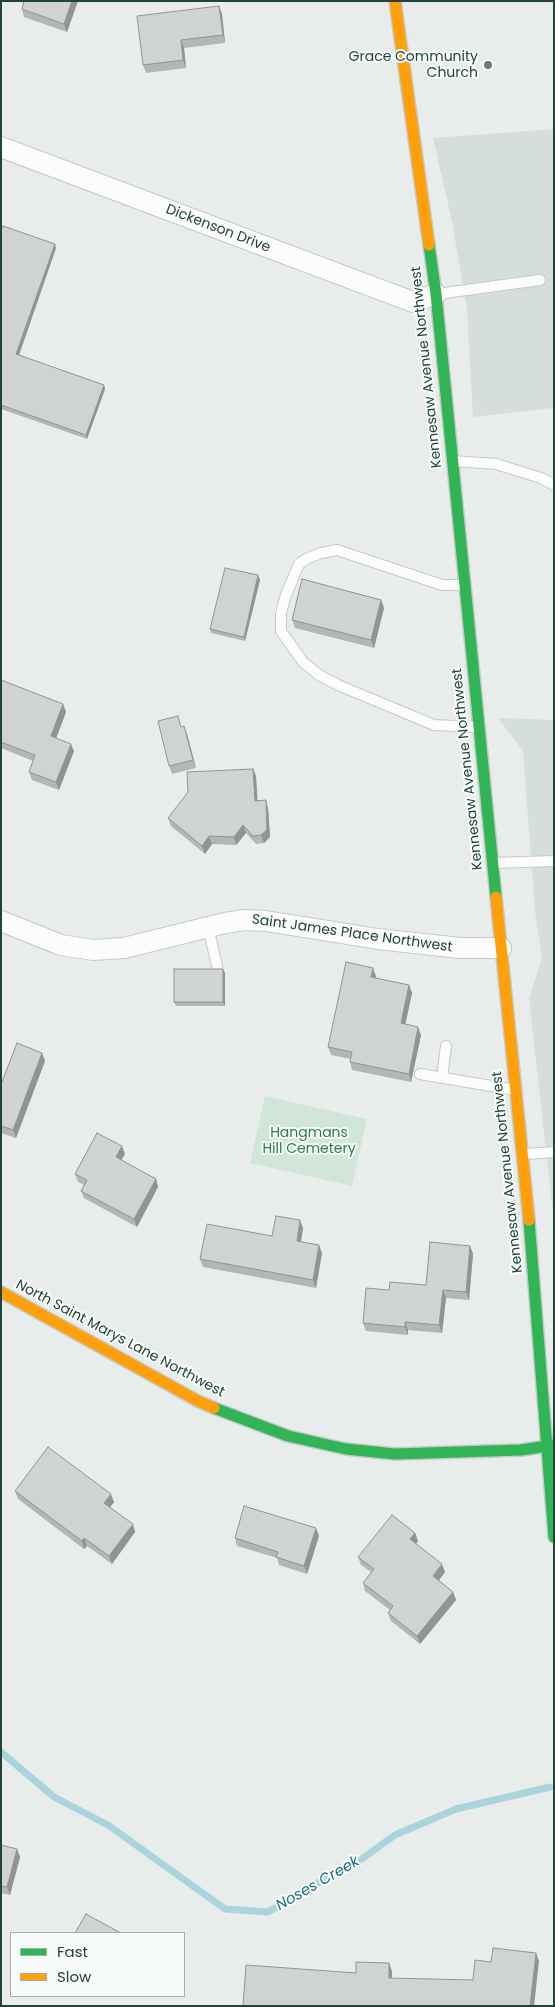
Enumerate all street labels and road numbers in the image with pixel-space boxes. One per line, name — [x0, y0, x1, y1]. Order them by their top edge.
street label: Dickenson Drive — [163, 201, 273, 257]
street label: Kennesaw Avenue Northwest — [408, 265, 446, 469]
street label: Kennesaw Avenue Northwest — [449, 667, 487, 871]
street label: Saint James Place Northwest — [251, 912, 453, 956]
street label: Kennesaw Avenue Northwest — [489, 1070, 527, 1274]
street label: North Saint Marys Lane Northwest — [13, 1277, 227, 1401]

